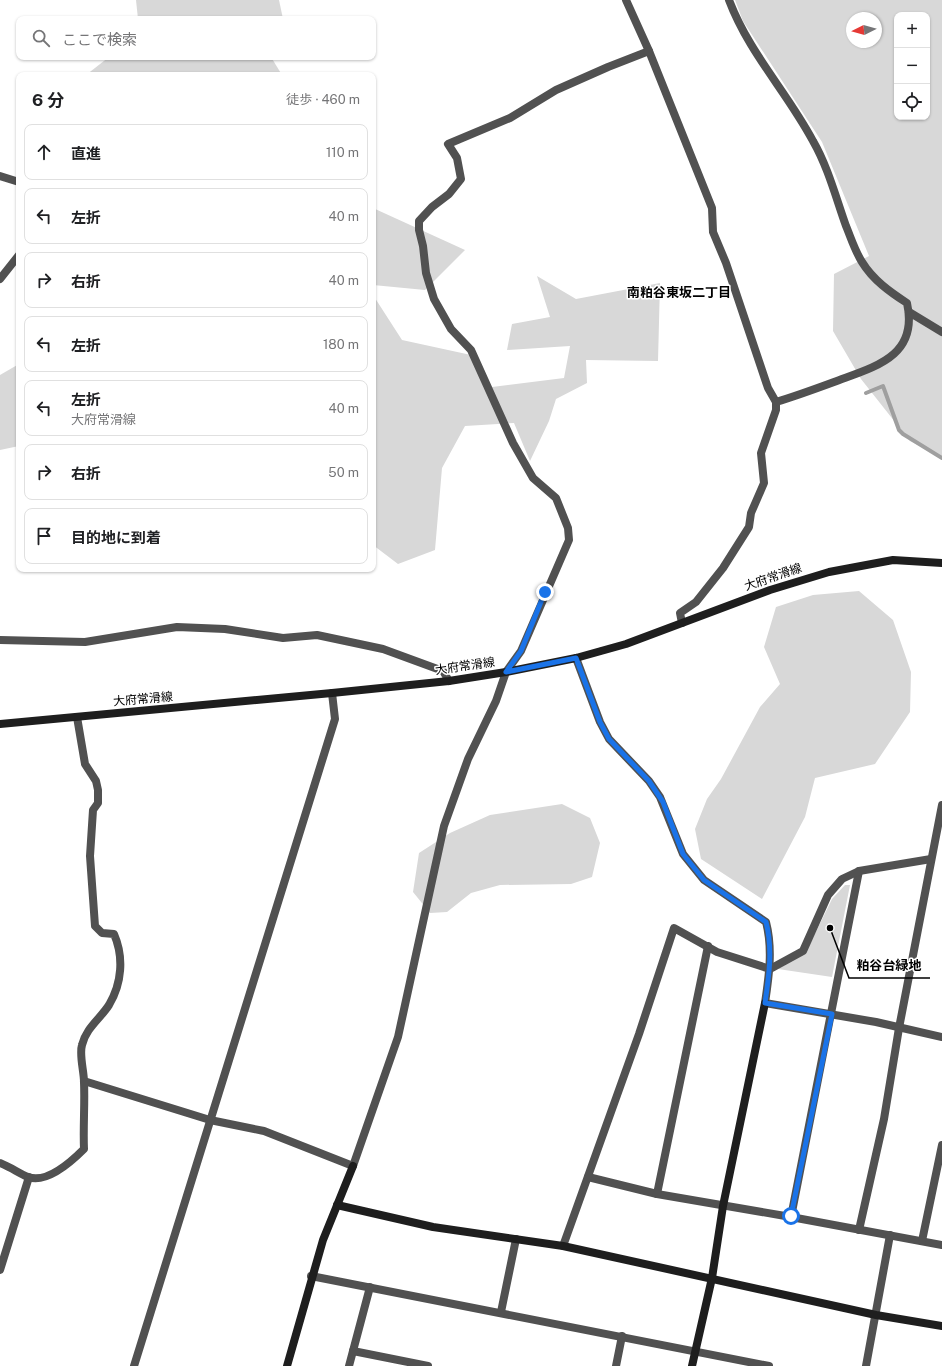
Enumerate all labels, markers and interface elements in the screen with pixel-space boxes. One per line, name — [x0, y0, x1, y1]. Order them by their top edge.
north arrow — [846, 12, 882, 48]
map controls — [894, 12, 930, 120]
button: + — [894, 12, 930, 48]
search box — [16, 16, 376, 60]
icon: search — [30, 27, 52, 49]
text: ここで検索 — [62, 31, 137, 48]
button: − — [894, 48, 930, 84]
button: locate — [894, 84, 930, 120]
text: 6 分 — [32, 90, 64, 110]
text: 徒歩 · 460 m — [286, 92, 360, 107]
icon: ahead — [33, 141, 55, 163]
text: 直進 — [71, 145, 101, 162]
text: 110 m — [326, 145, 359, 160]
icon: left — [33, 205, 55, 227]
text: 左折 — [71, 209, 101, 226]
text: 40 m — [328, 209, 359, 224]
icon: right — [33, 269, 55, 291]
text: 右折 — [71, 273, 101, 290]
text: 40 m — [328, 273, 359, 288]
district label: 南粕谷東坂二丁目 — [627, 285, 731, 300]
icon: left — [33, 333, 55, 355]
text: 左折 — [71, 337, 101, 354]
text: 180 m — [323, 337, 359, 352]
text: 左折 — [71, 391, 101, 408]
icon: left — [33, 397, 55, 419]
text: 40 m — [328, 401, 359, 416]
text: 大府常滑線 — [71, 412, 136, 427]
icon: right — [33, 461, 55, 483]
text: 右折 — [71, 465, 101, 482]
text: 50 m — [328, 465, 359, 480]
icon: arrive — [33, 525, 55, 547]
text: 目的地に到着 — [71, 529, 161, 546]
street label: 大府常滑線 — [742, 561, 804, 593]
route end — [536, 583, 554, 601]
street label: 大府常滑線 — [434, 655, 496, 677]
street label: 大府常滑線 — [112, 689, 174, 709]
callout: 粕谷台緑地 — [849, 953, 930, 978]
text: 粕谷台緑地 — [856, 958, 922, 973]
route start — [782, 1207, 800, 1225]

